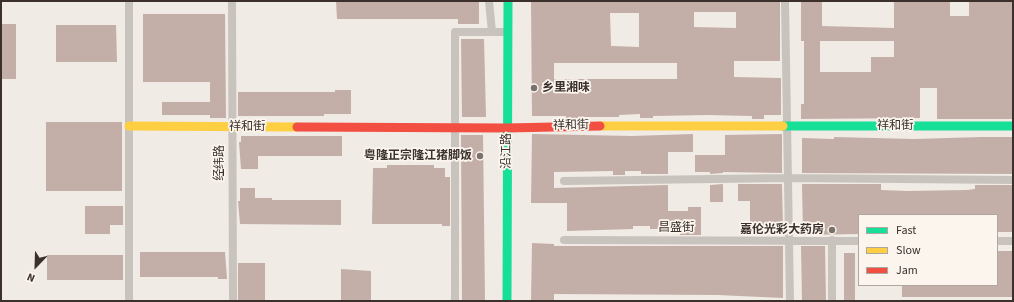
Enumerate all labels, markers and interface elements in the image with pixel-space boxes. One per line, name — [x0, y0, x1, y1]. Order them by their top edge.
place label: 乡里湘味 — [542, 81, 590, 95]
marker: 乡里湘味 — [529, 83, 539, 93]
street label: 祥和街 — [553, 118, 589, 134]
street label: 祥和街 — [877, 119, 913, 133]
street label: 祥和街 — [229, 120, 265, 134]
street label: 沿江路 — [500, 133, 514, 169]
street label: 经纬路 — [213, 145, 227, 181]
place label: 粤隆正宗隆江猪脚饭 — [364, 149, 472, 163]
marker: 粤隆正宗隆江猪脚饭 — [475, 151, 485, 161]
legend — [858, 214, 998, 286]
street label: 昌盛街 — [658, 221, 694, 235]
text: Fast — [896, 222, 916, 239]
place label: 嘉伦光彩大药房 — [740, 223, 824, 237]
marker: 嘉伦光彩大药房 — [827, 225, 837, 235]
text: Slow — [896, 242, 921, 259]
north arrow — [16, 246, 56, 286]
text: Jam — [896, 262, 918, 279]
text: N — [25, 269, 37, 286]

